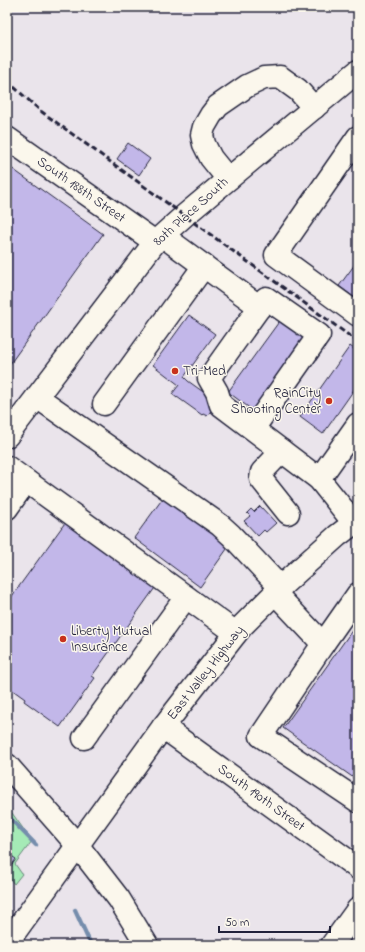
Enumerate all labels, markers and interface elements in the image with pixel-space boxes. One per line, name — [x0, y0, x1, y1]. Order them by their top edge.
street label: South 188th Street — [32, 152, 130, 229]
street label: 80th Place South — [149, 172, 233, 252]
place label: Tri-Med — [183, 361, 226, 382]
marker: Tri-Med — [170, 366, 180, 376]
place label: RainCity Shooting Center — [231, 383, 322, 421]
marker: RainCity Shooting Center — [324, 396, 334, 406]
place label: Liberty Mutual Insurance — [71, 621, 152, 658]
street label: East Valley Highway — [162, 621, 251, 726]
marker: Liberty Mutual Insurance — [58, 634, 68, 644]
street label: South 190th Street — [213, 759, 309, 837]
scale bar — [219, 908, 330, 934]
text: 50 m — [225, 914, 249, 932]

